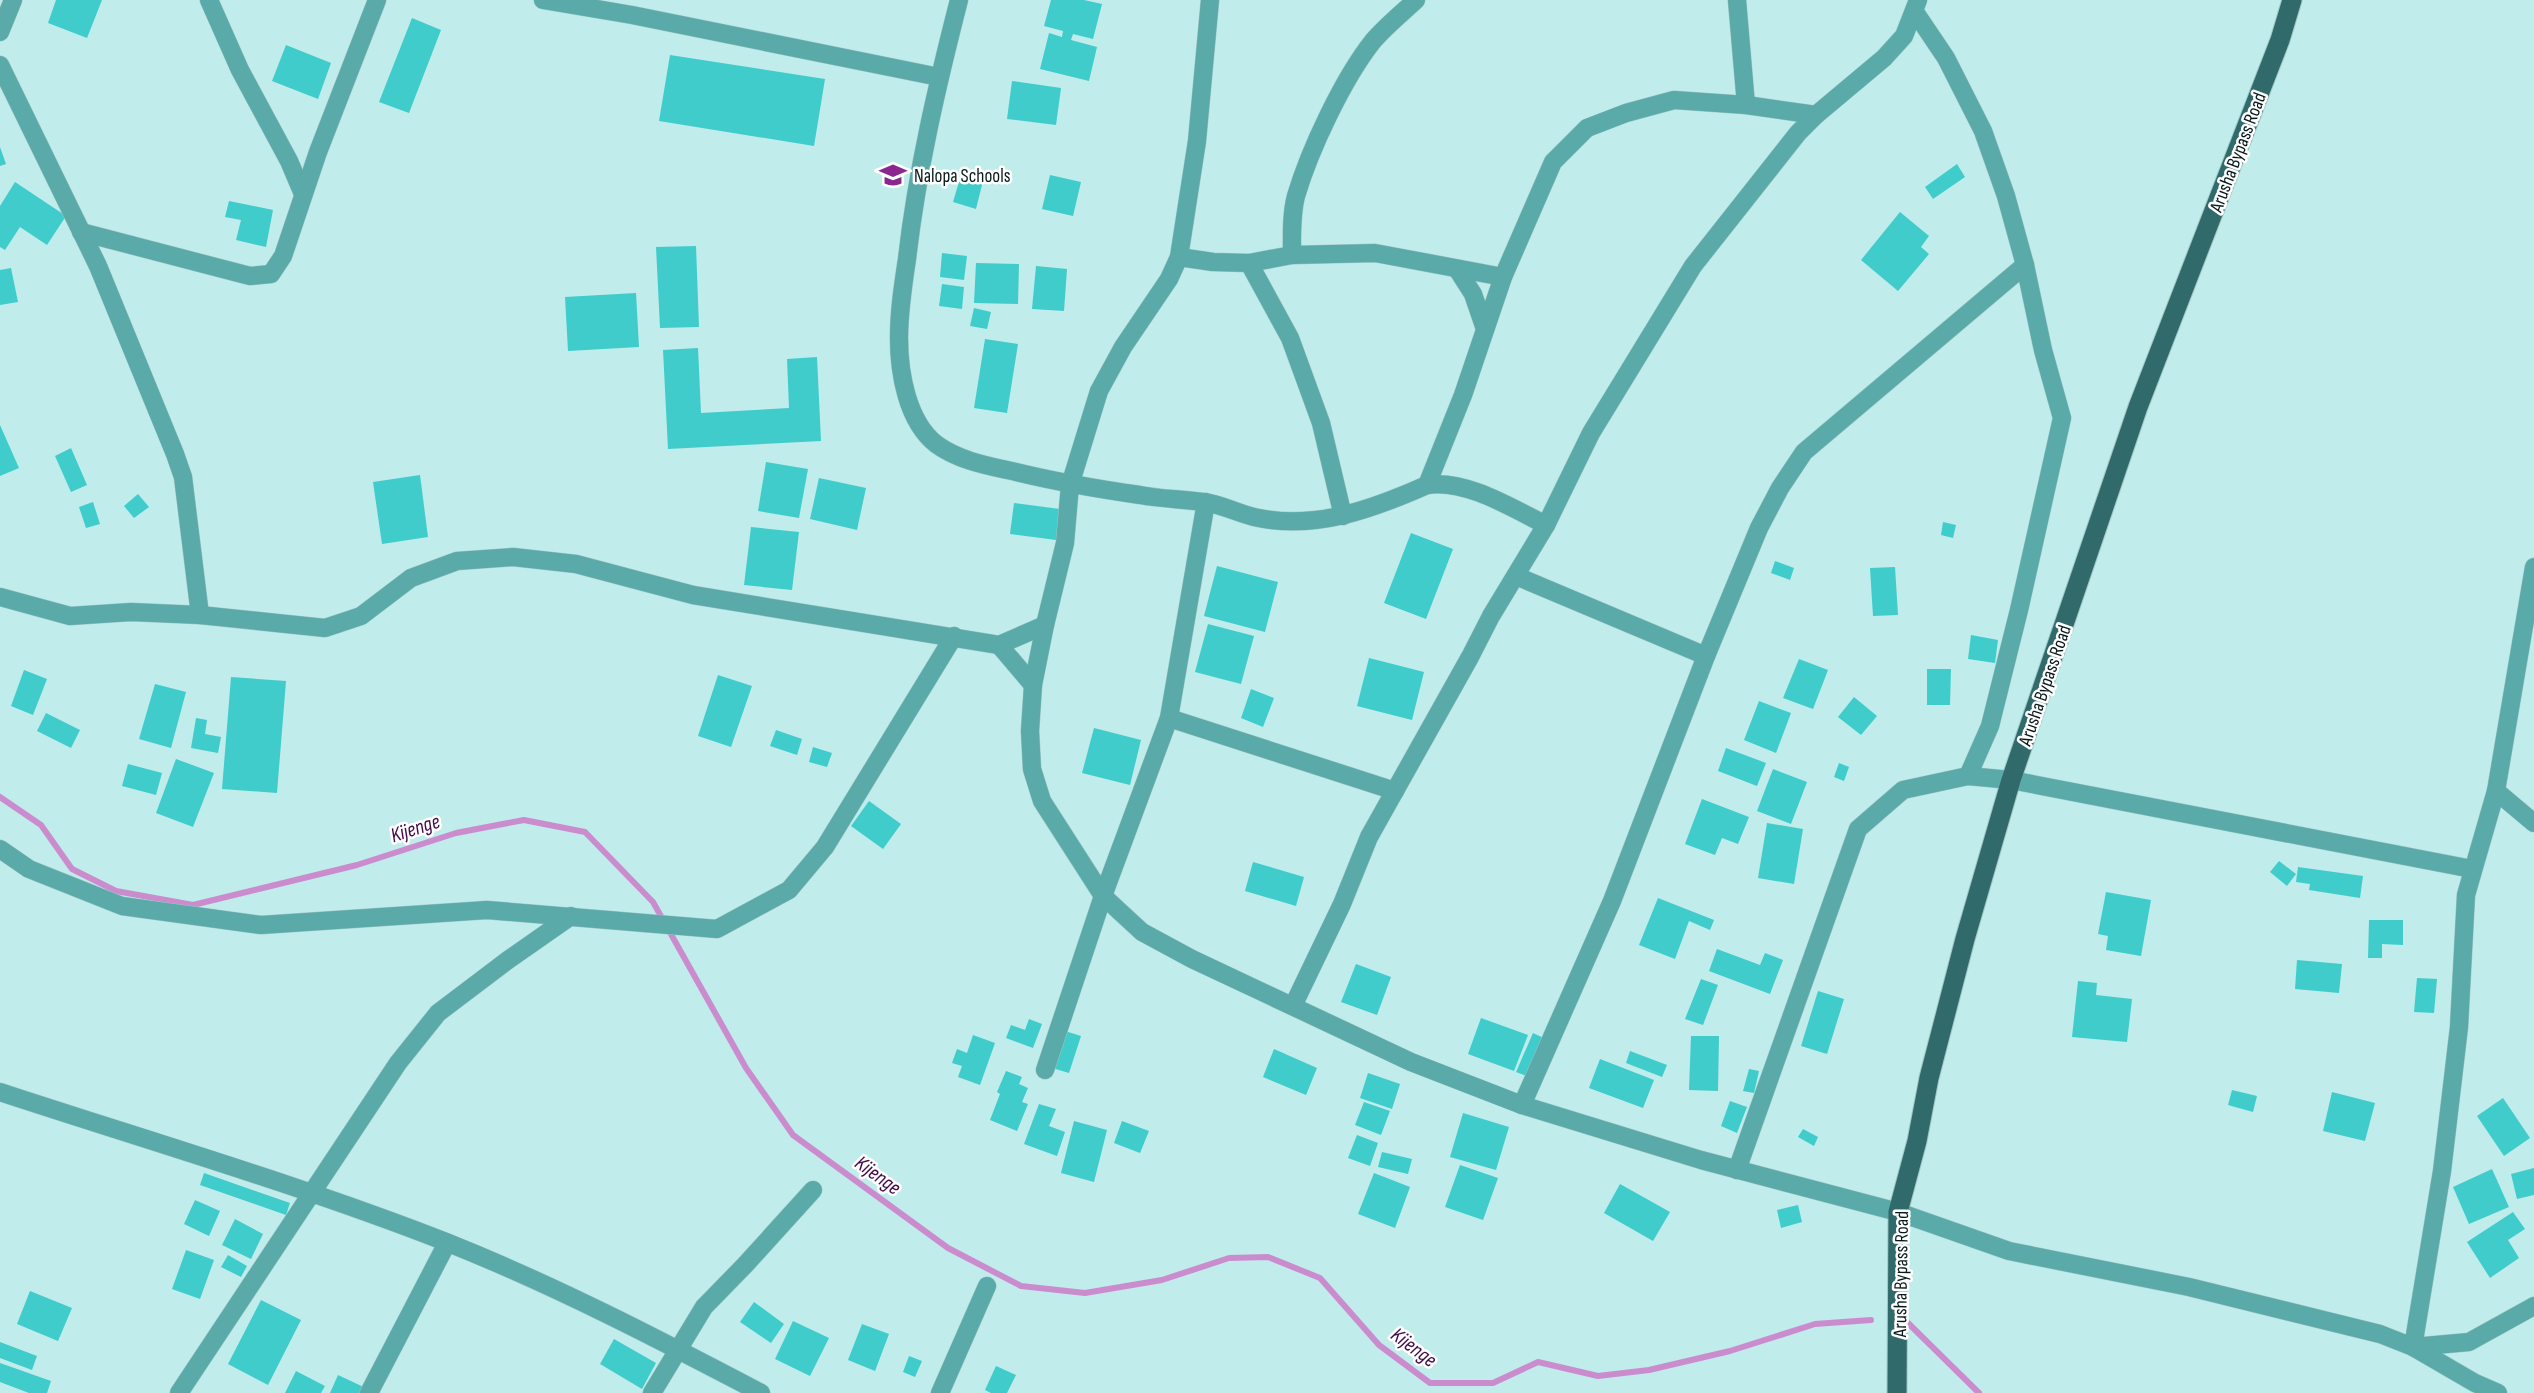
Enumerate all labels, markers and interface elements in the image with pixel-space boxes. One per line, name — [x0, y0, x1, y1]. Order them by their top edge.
street label: Arusha Bypass Road — [2205, 90, 2272, 216]
school or university icon: Nalopa Schools — [878, 160, 908, 190]
place label: Nalopa Schools — [914, 165, 1011, 188]
street label: Arusha Bypass Road — [2014, 622, 2077, 750]
water label: Kijenge — [387, 809, 443, 848]
water label: Kijenge — [850, 1150, 906, 1200]
street label: Arusha Bypass Road — [1889, 1211, 1914, 1338]
water label: Kijenge — [1386, 1322, 1441, 1373]

